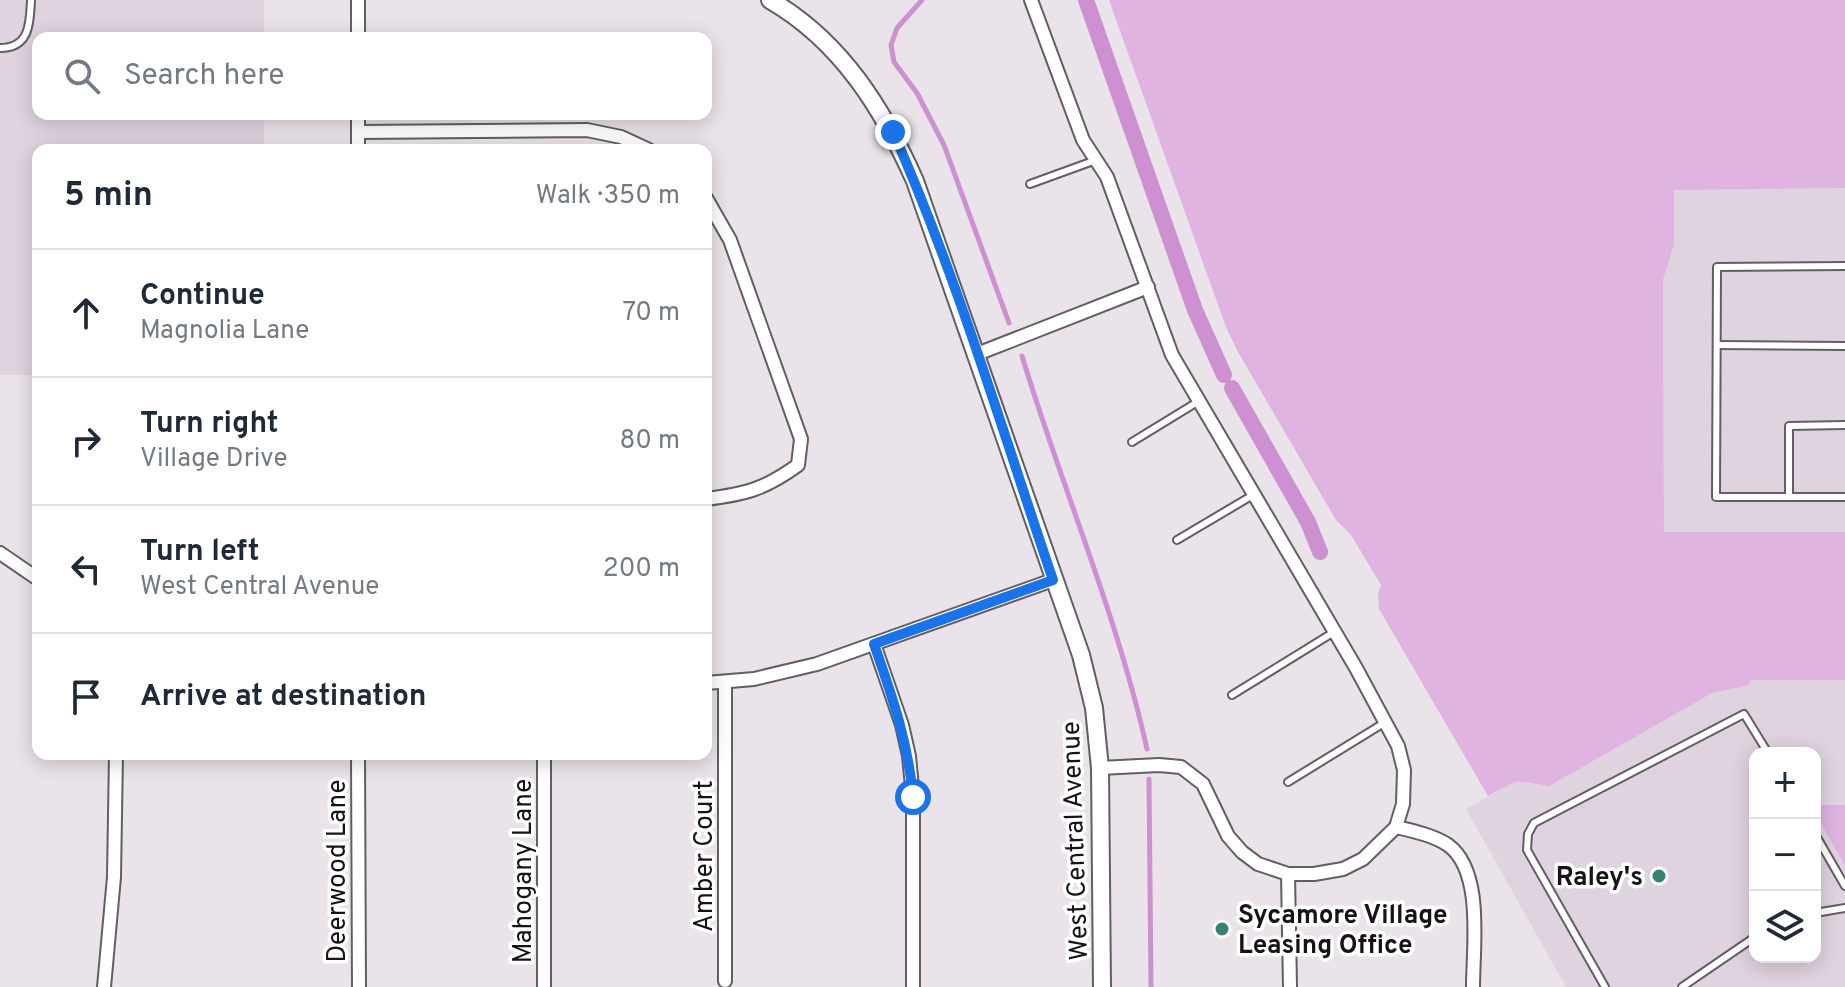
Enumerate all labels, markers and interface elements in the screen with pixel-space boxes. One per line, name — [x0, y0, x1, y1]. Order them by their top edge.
search box — [32, 32, 712, 120]
icon: search — [60, 54, 104, 98]
text: Search here — [124, 58, 284, 95]
route end — [875, 114, 911, 150]
text: 5 min — [64, 175, 153, 218]
text: Walk · 350 m — [536, 180, 680, 213]
text: Continue — [140, 278, 265, 315]
icon: ahead — [64, 291, 108, 335]
text: 70 m — [622, 297, 680, 330]
text: Magnolia Lane — [140, 315, 309, 348]
text: Turn right — [140, 406, 278, 443]
icon: right — [64, 419, 108, 463]
text: 80 m — [620, 425, 680, 458]
text: Village Drive — [140, 443, 287, 476]
text: Turn left — [140, 534, 260, 571]
icon: left — [64, 547, 108, 591]
text: 200 m — [603, 553, 680, 586]
text: West Central Avenue — [140, 571, 379, 604]
icon: arrive — [64, 675, 108, 719]
text: Arrive at destination — [140, 679, 426, 716]
street label: West Central Avenue — [1056, 721, 1097, 961]
map controls — [1749, 747, 1821, 963]
button: + — [1749, 747, 1821, 819]
street label: Mahogany Lane — [508, 779, 541, 963]
route start — [895, 779, 931, 815]
street label: Deerwood Lane — [322, 780, 355, 962]
street label: Amber Court — [689, 780, 722, 932]
button: − — [1749, 819, 1821, 891]
place label: Raley's — [1556, 862, 1643, 895]
marker: Raley's — [1650, 867, 1668, 885]
button: layers — [1749, 891, 1821, 963]
place label: Sycamore Village Leasing Office — [1238, 900, 1448, 963]
marker: Sycamore Village Leasing Office — [1213, 920, 1231, 938]

